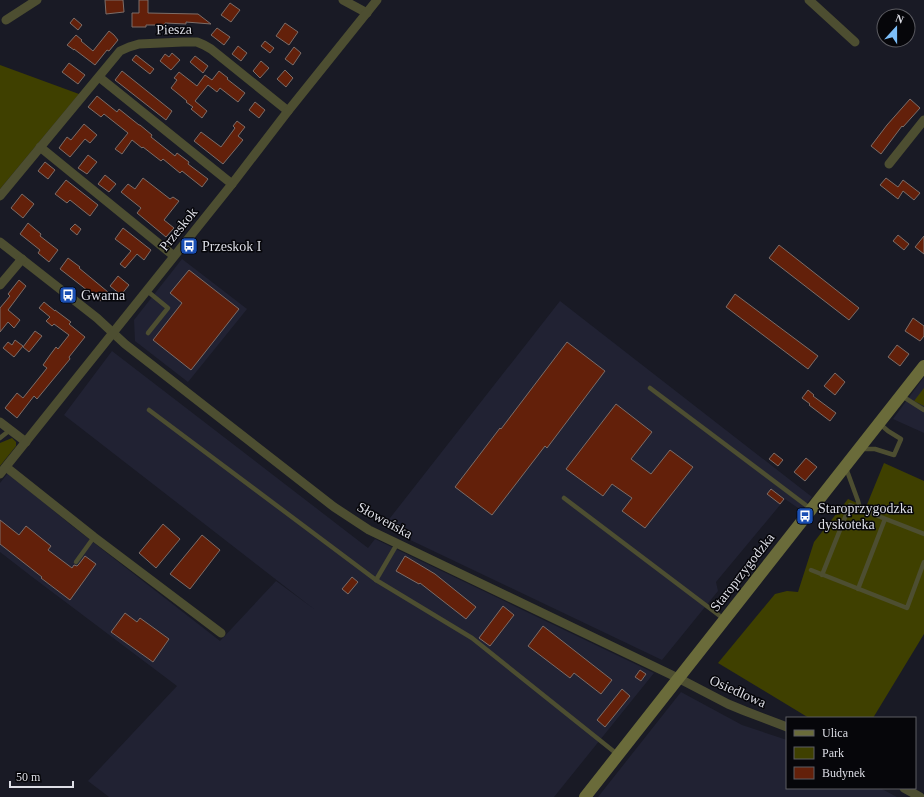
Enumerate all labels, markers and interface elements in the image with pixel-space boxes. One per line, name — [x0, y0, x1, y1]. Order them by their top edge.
north arrow — [876, 8, 916, 48]
text: N — [894, 12, 905, 26]
street label: Piesza — [156, 22, 193, 37]
street label: Przeskok — [156, 205, 200, 254]
bus stop icon: Przeskok I — [179, 236, 199, 256]
place label: Przeskok I — [202, 239, 262, 254]
bus stop icon: Gwarna — [58, 285, 78, 305]
place label: Gwarna — [81, 288, 126, 303]
street label: Słoweńska — [355, 499, 416, 542]
place label: Staroprzygodzka dyskoteka — [818, 501, 914, 532]
bus stop icon: Staroprzygodzka dyskoteka — [795, 506, 815, 526]
street label: Staroprzygodzka — [707, 530, 778, 614]
street label: Osiedlowa — [707, 672, 769, 711]
legend — [786, 717, 916, 789]
text: Ulica — [822, 726, 849, 740]
text: Park — [822, 746, 844, 760]
scale bar — [10, 763, 73, 789]
text: Budynek — [822, 766, 865, 780]
text: 50 m — [16, 770, 41, 784]

